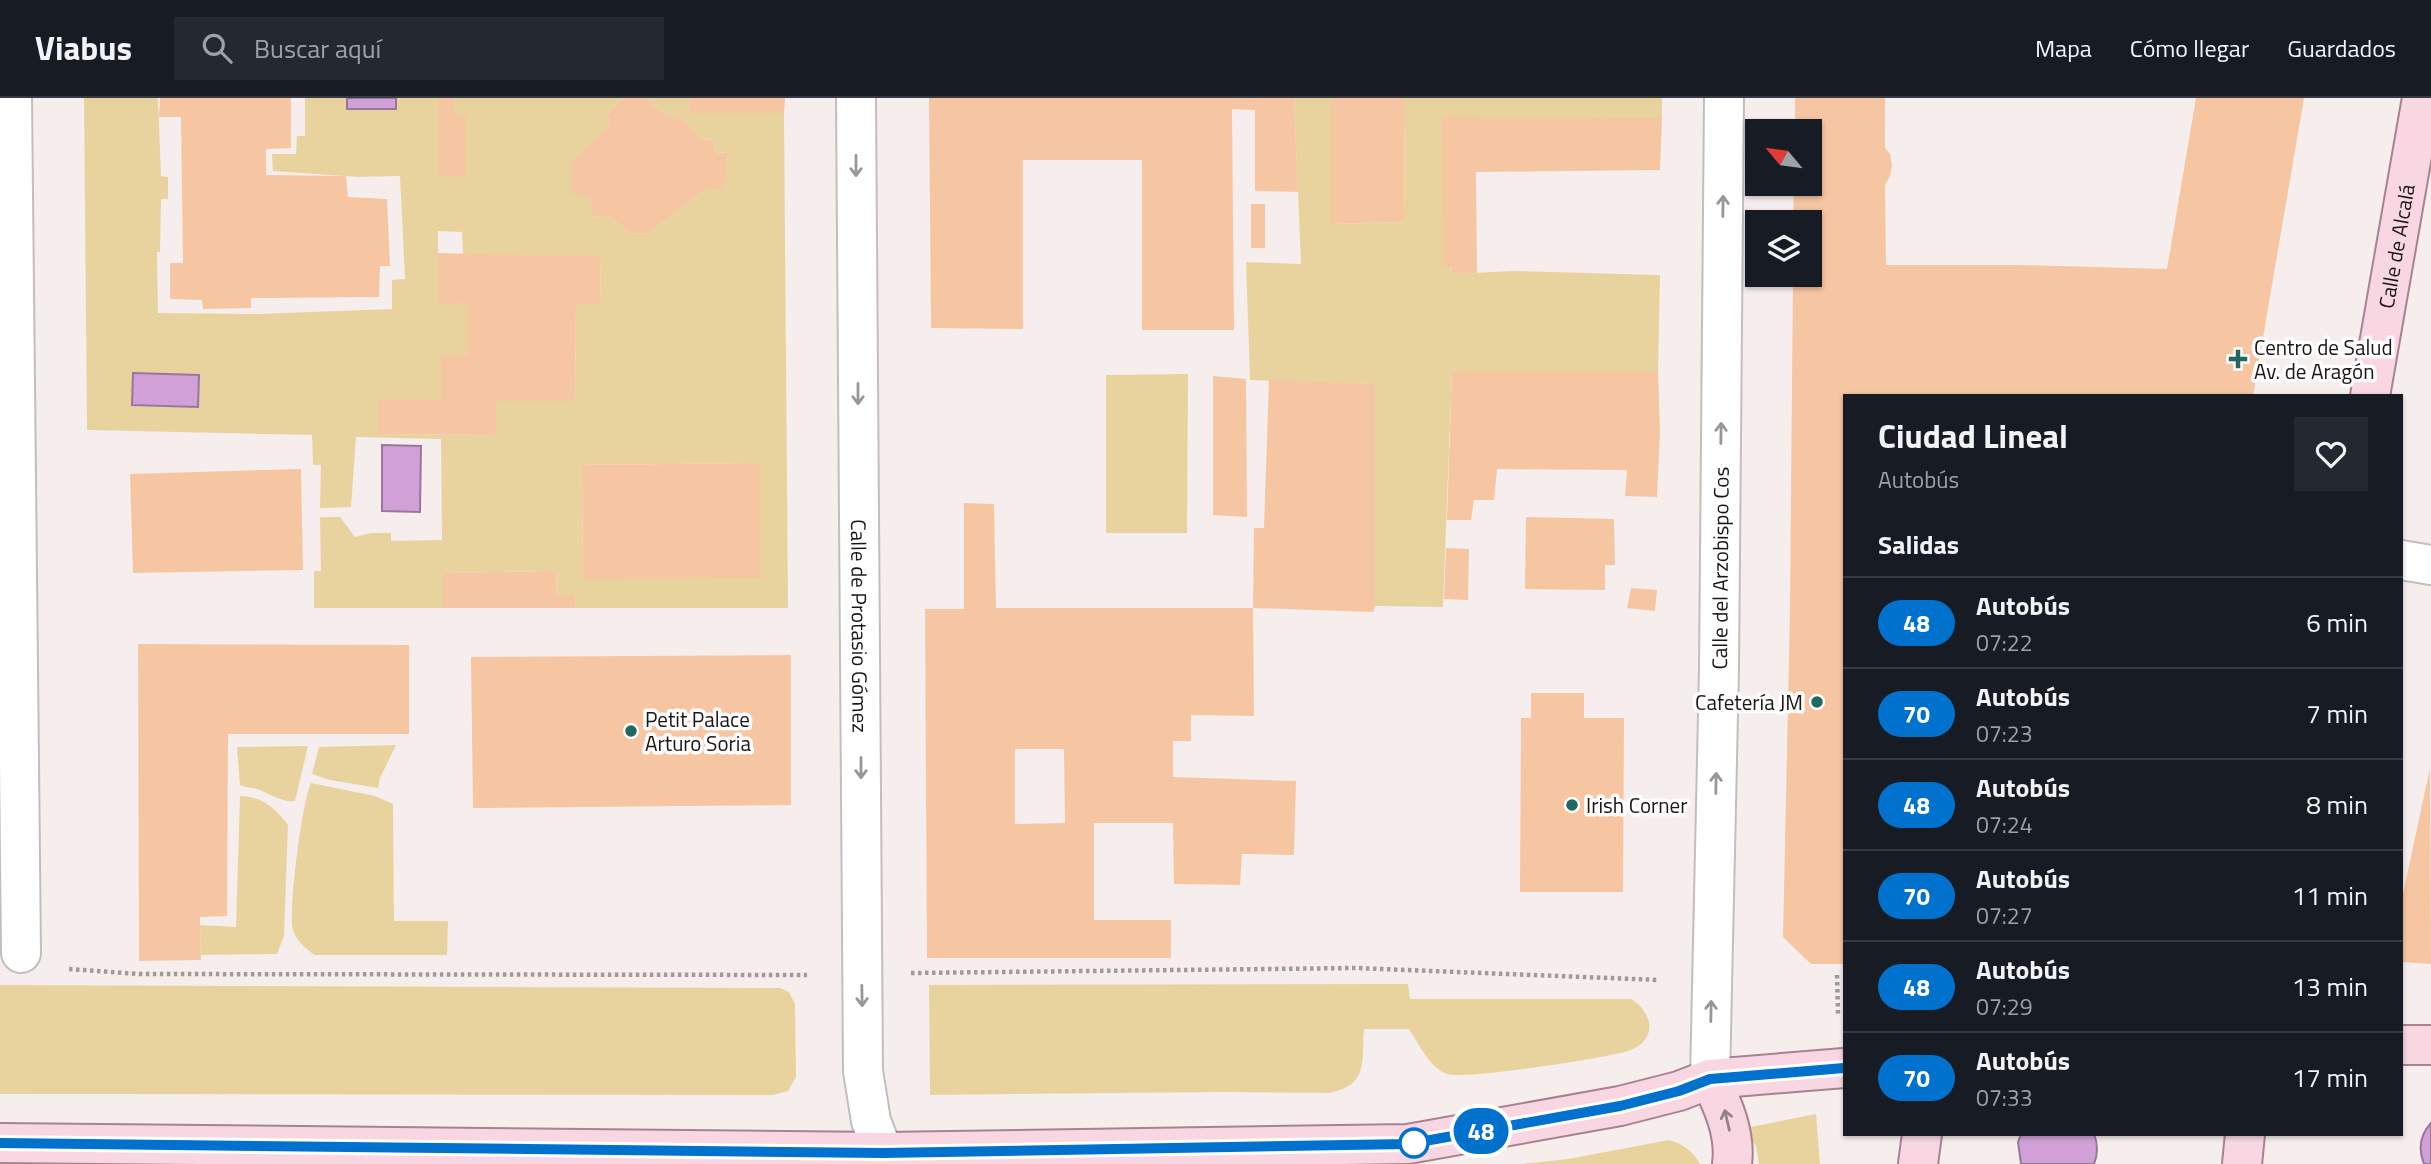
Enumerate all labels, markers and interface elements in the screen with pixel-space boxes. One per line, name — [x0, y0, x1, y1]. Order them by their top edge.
search box — [174, 17, 664, 80]
text: Viabus — [35, 23, 132, 73]
icon: search — [198, 29, 236, 67]
text: Buscar aquí — [254, 29, 381, 68]
text: Mapa — [2035, 30, 2092, 66]
text: Cómo llegar — [2130, 30, 2249, 66]
text: Guardados — [2287, 30, 2396, 66]
north arrow — [1745, 119, 1822, 196]
map controls — [1745, 119, 1822, 287]
one-way arrow — [849, 154, 863, 177]
street label: Calle de Alcalá — [2370, 181, 2423, 311]
one-way arrow — [1716, 194, 1730, 217]
button: layers — [1745, 210, 1822, 287]
place label: Centro de Salud Av. de Aragón — [2254, 331, 2393, 387]
marker: Centro de Salud Av. de Aragón — [2228, 349, 2248, 369]
one-way arrow — [851, 382, 865, 405]
text: Ciudad Lineal — [1878, 411, 2068, 461]
button: heart — [2294, 417, 2368, 491]
one-way arrow — [1714, 422, 1728, 445]
text: Autobús — [1878, 462, 1959, 497]
street label: Calle del Arzobispo Cos — [1703, 467, 1737, 670]
street label: Calle de Protasio Gómez — [843, 519, 877, 733]
text: Salidas — [1878, 525, 1959, 564]
text: Autobús — [1976, 586, 2070, 625]
text: 6 min — [2306, 603, 2368, 642]
text: 48 — [1903, 605, 1930, 641]
text: 07:22 — [1976, 625, 2033, 660]
text: Autobús — [1976, 677, 2070, 716]
place label: Cafetería JM — [1695, 686, 1803, 718]
marker: Cafetería JM — [1809, 694, 1825, 710]
text: 7 min — [2306, 694, 2368, 733]
text: 70 — [1903, 696, 1930, 732]
place label: Petit Palace Arturo Soria — [645, 703, 751, 759]
text: 07:23 — [1976, 716, 2033, 751]
marker: Petit Palace Arturo Soria — [623, 723, 639, 739]
one-way arrow — [854, 756, 868, 779]
text: Autobús — [1976, 768, 2070, 807]
one-way arrow — [1710, 772, 1723, 795]
text: 8 min — [2306, 785, 2368, 824]
text: 48 — [1903, 787, 1930, 823]
place label: Irish Corner — [1586, 789, 1687, 821]
marker: Irish Corner — [1564, 797, 1580, 813]
text: 07:24 — [1976, 807, 2033, 842]
text: Autobús — [1976, 859, 2070, 898]
text: 11 min — [2292, 876, 2368, 915]
text: 70 — [1903, 878, 1930, 914]
text: 07:27 — [1976, 898, 2033, 933]
text: Autobús — [1976, 950, 2070, 989]
text: 13 min — [2292, 967, 2368, 1006]
text: 48 — [1903, 969, 1930, 1005]
one-way arrow — [856, 984, 869, 1007]
text: 07:29 — [1976, 989, 2033, 1024]
one-way arrow — [1705, 999, 1718, 1022]
text: Autobús — [1976, 1041, 2070, 1080]
text: 17 min — [2292, 1058, 2368, 1097]
text: 70 — [1903, 1060, 1930, 1096]
text: 07:33 — [1976, 1080, 2033, 1115]
line badge: 48 — [1450, 1108, 1512, 1154]
one-way arrow — [1720, 1109, 1733, 1132]
text: 48 — [1468, 1113, 1494, 1149]
unlabelled marker — [1399, 1128, 1429, 1158]

